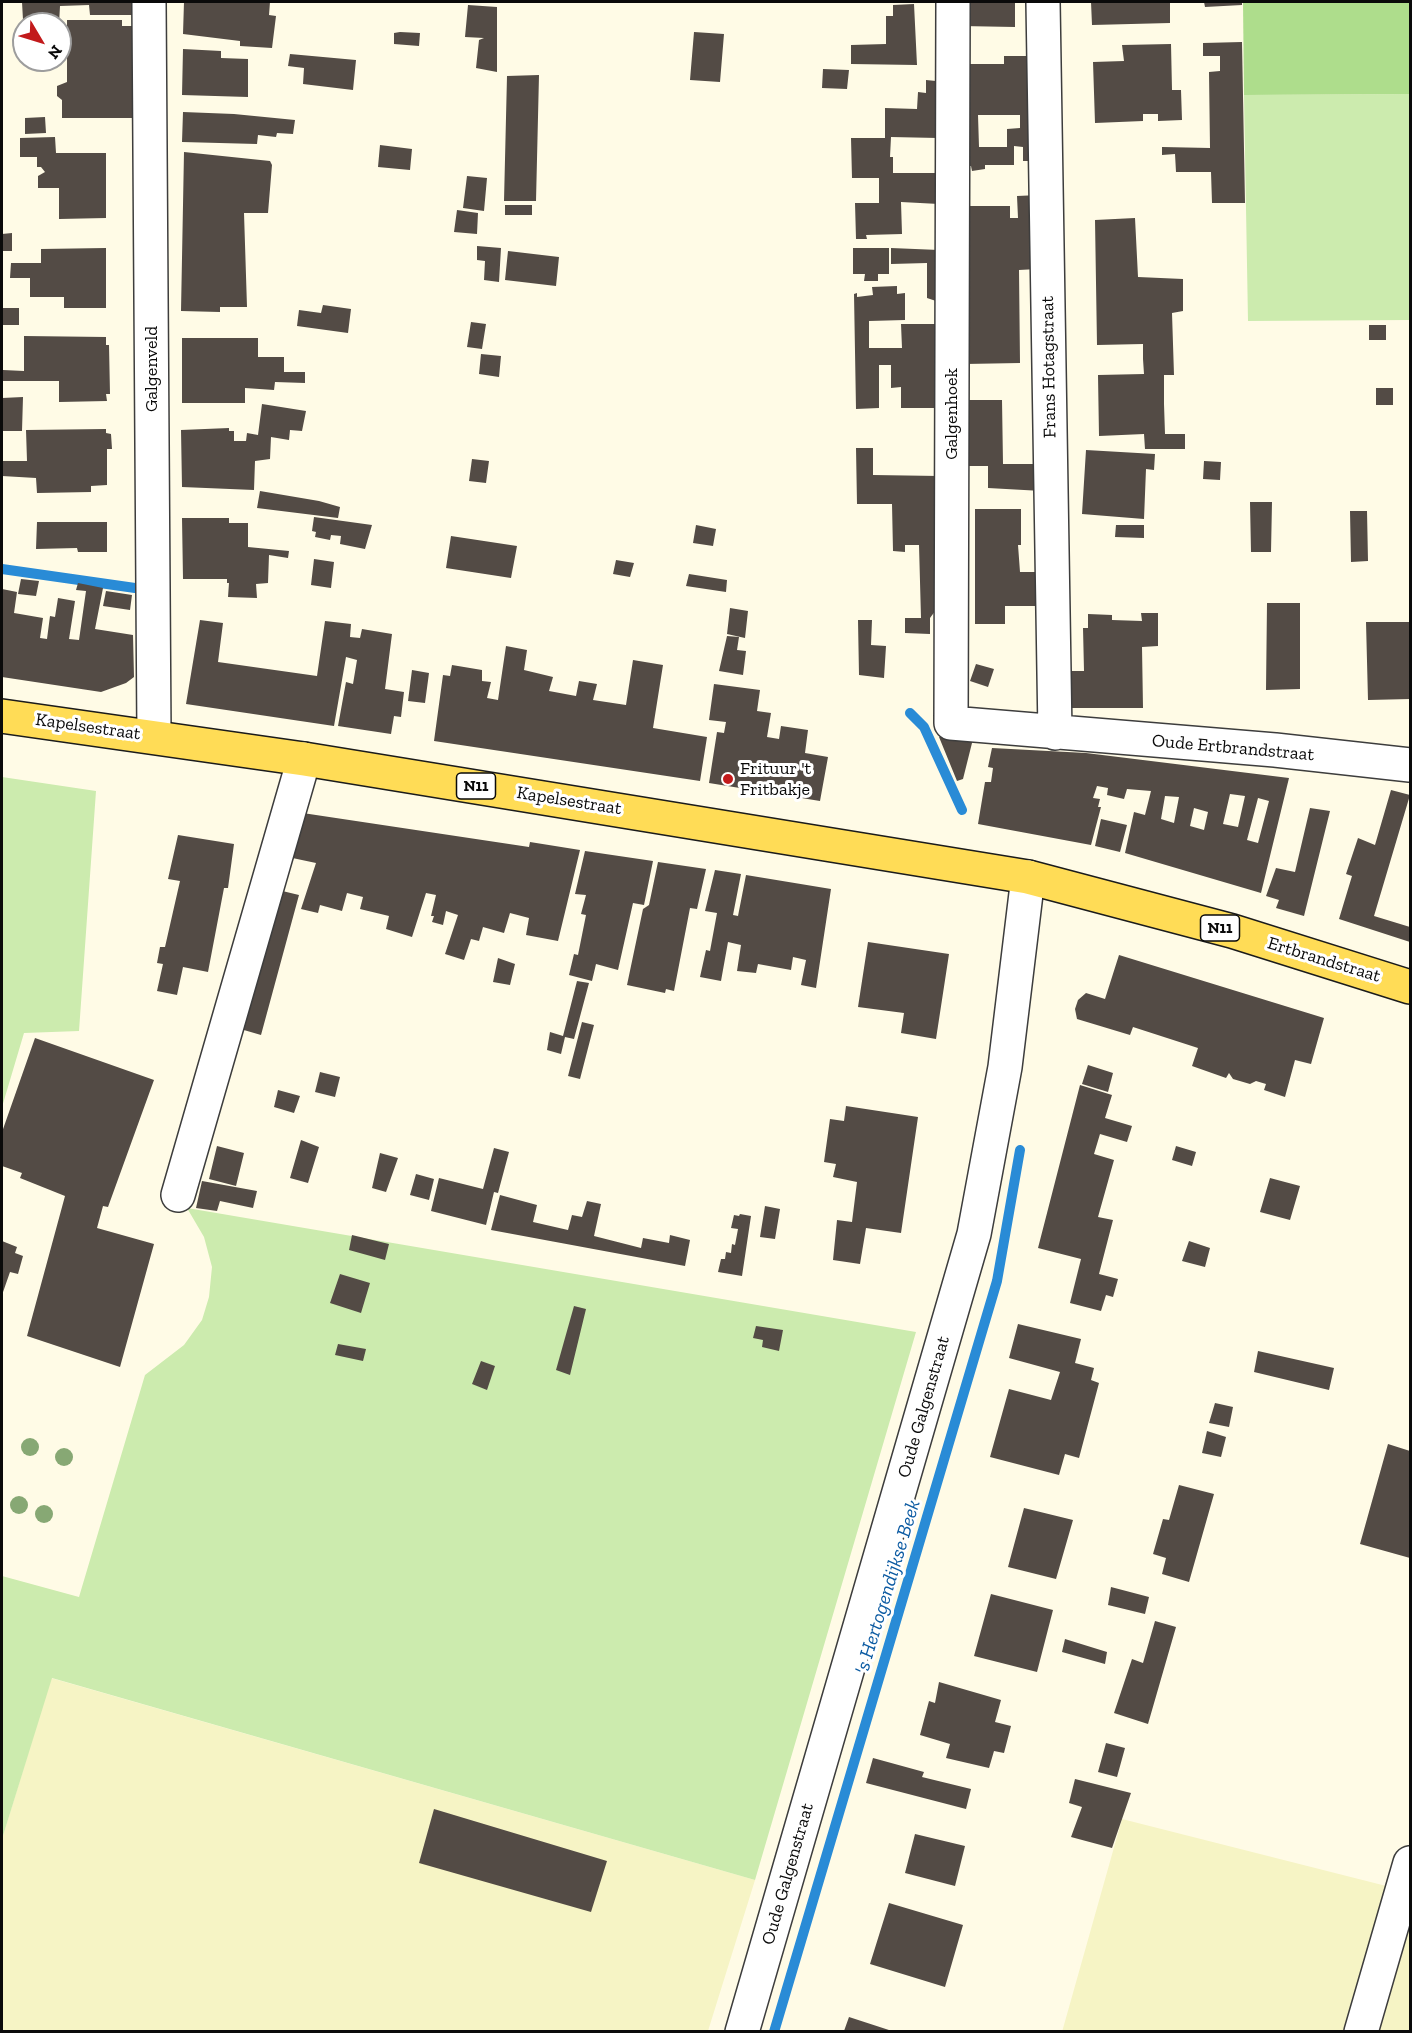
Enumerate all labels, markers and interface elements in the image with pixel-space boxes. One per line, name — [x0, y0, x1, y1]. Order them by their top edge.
north arrow — [12, 12, 72, 72]
text: N — [44, 42, 66, 63]
street label: Frans Hotagstraat — [1037, 296, 1061, 438]
street label: Galgenveld — [141, 326, 163, 412]
street label: Galgenhoek — [941, 368, 963, 460]
street label: Kapelsestraat — [34, 709, 142, 745]
street label: Oude Ertbrandstraat — [1151, 730, 1315, 766]
place label: Frituur 't Fritbakje — [740, 758, 811, 800]
marker: Frituur 't Fritbakje — [721, 772, 735, 786]
road number: N11 — [456, 773, 496, 799]
street label: Kapelsestraat — [515, 782, 623, 820]
road number: N11 — [1200, 915, 1240, 941]
street label: Ertbrandstraat — [1265, 933, 1383, 987]
street label: Oude Galgenstraat — [893, 1334, 955, 1480]
water label: 's Hertogendijkse Beek — [850, 1497, 926, 1677]
street label: Oude Galgenstraat — [757, 1801, 819, 1947]

